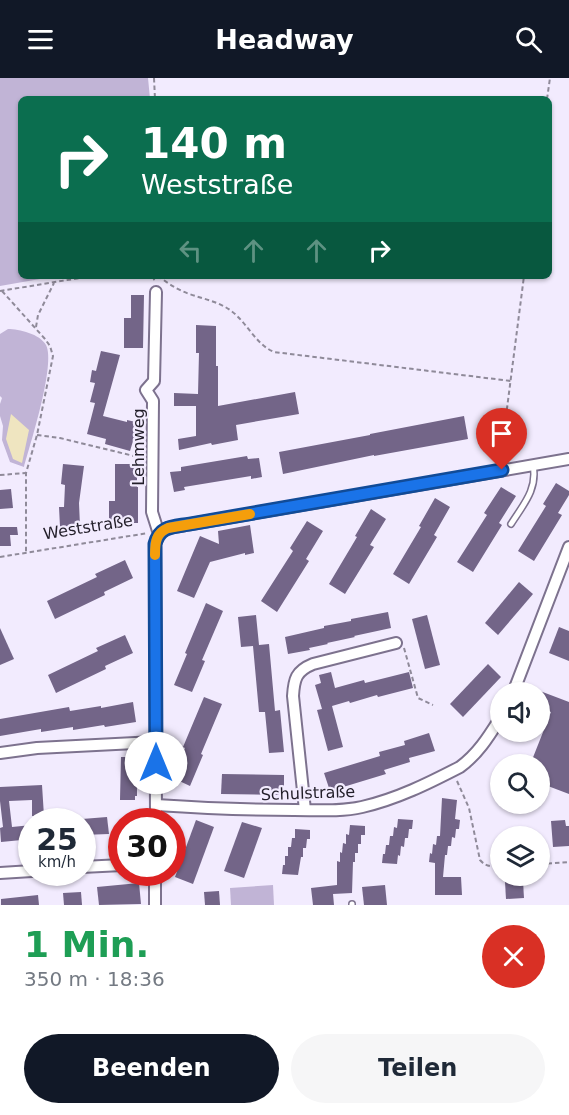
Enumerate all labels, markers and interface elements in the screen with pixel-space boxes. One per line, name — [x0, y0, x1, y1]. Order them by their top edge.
icon: menu — [24, 23, 57, 56]
icon: search — [512, 23, 545, 56]
text: Headway — [215, 24, 354, 55]
text: 140 m — [141, 119, 287, 168]
icon: right — [42, 120, 120, 198]
text: Weststraße — [141, 169, 293, 200]
icon: left — [174, 234, 207, 267]
icon: ahead — [237, 234, 270, 267]
icon: ahead — [300, 234, 333, 267]
icon: right — [363, 234, 396, 267]
street label: Lehmweg — [129, 408, 148, 486]
pin — [476, 408, 527, 470]
icon: arrive — [485, 417, 518, 450]
street label: Weststraße — [42, 511, 134, 543]
map controls — [490, 682, 550, 886]
button: sound — [490, 682, 550, 742]
position arrow — [124, 731, 188, 795]
button: search — [490, 754, 550, 814]
street label: Schulstraße — [260, 782, 356, 804]
speed limit sign: 30 — [108, 808, 186, 886]
text: 25 — [36, 822, 78, 857]
button: layers — [490, 826, 550, 886]
text: km/h — [38, 853, 76, 871]
text: 1 Min. — [24, 924, 149, 965]
button: close — [482, 925, 545, 988]
text: 350 m · 18:36 — [24, 967, 165, 991]
button: Beenden — [24, 1034, 279, 1103]
button: Teilen — [291, 1034, 545, 1103]

